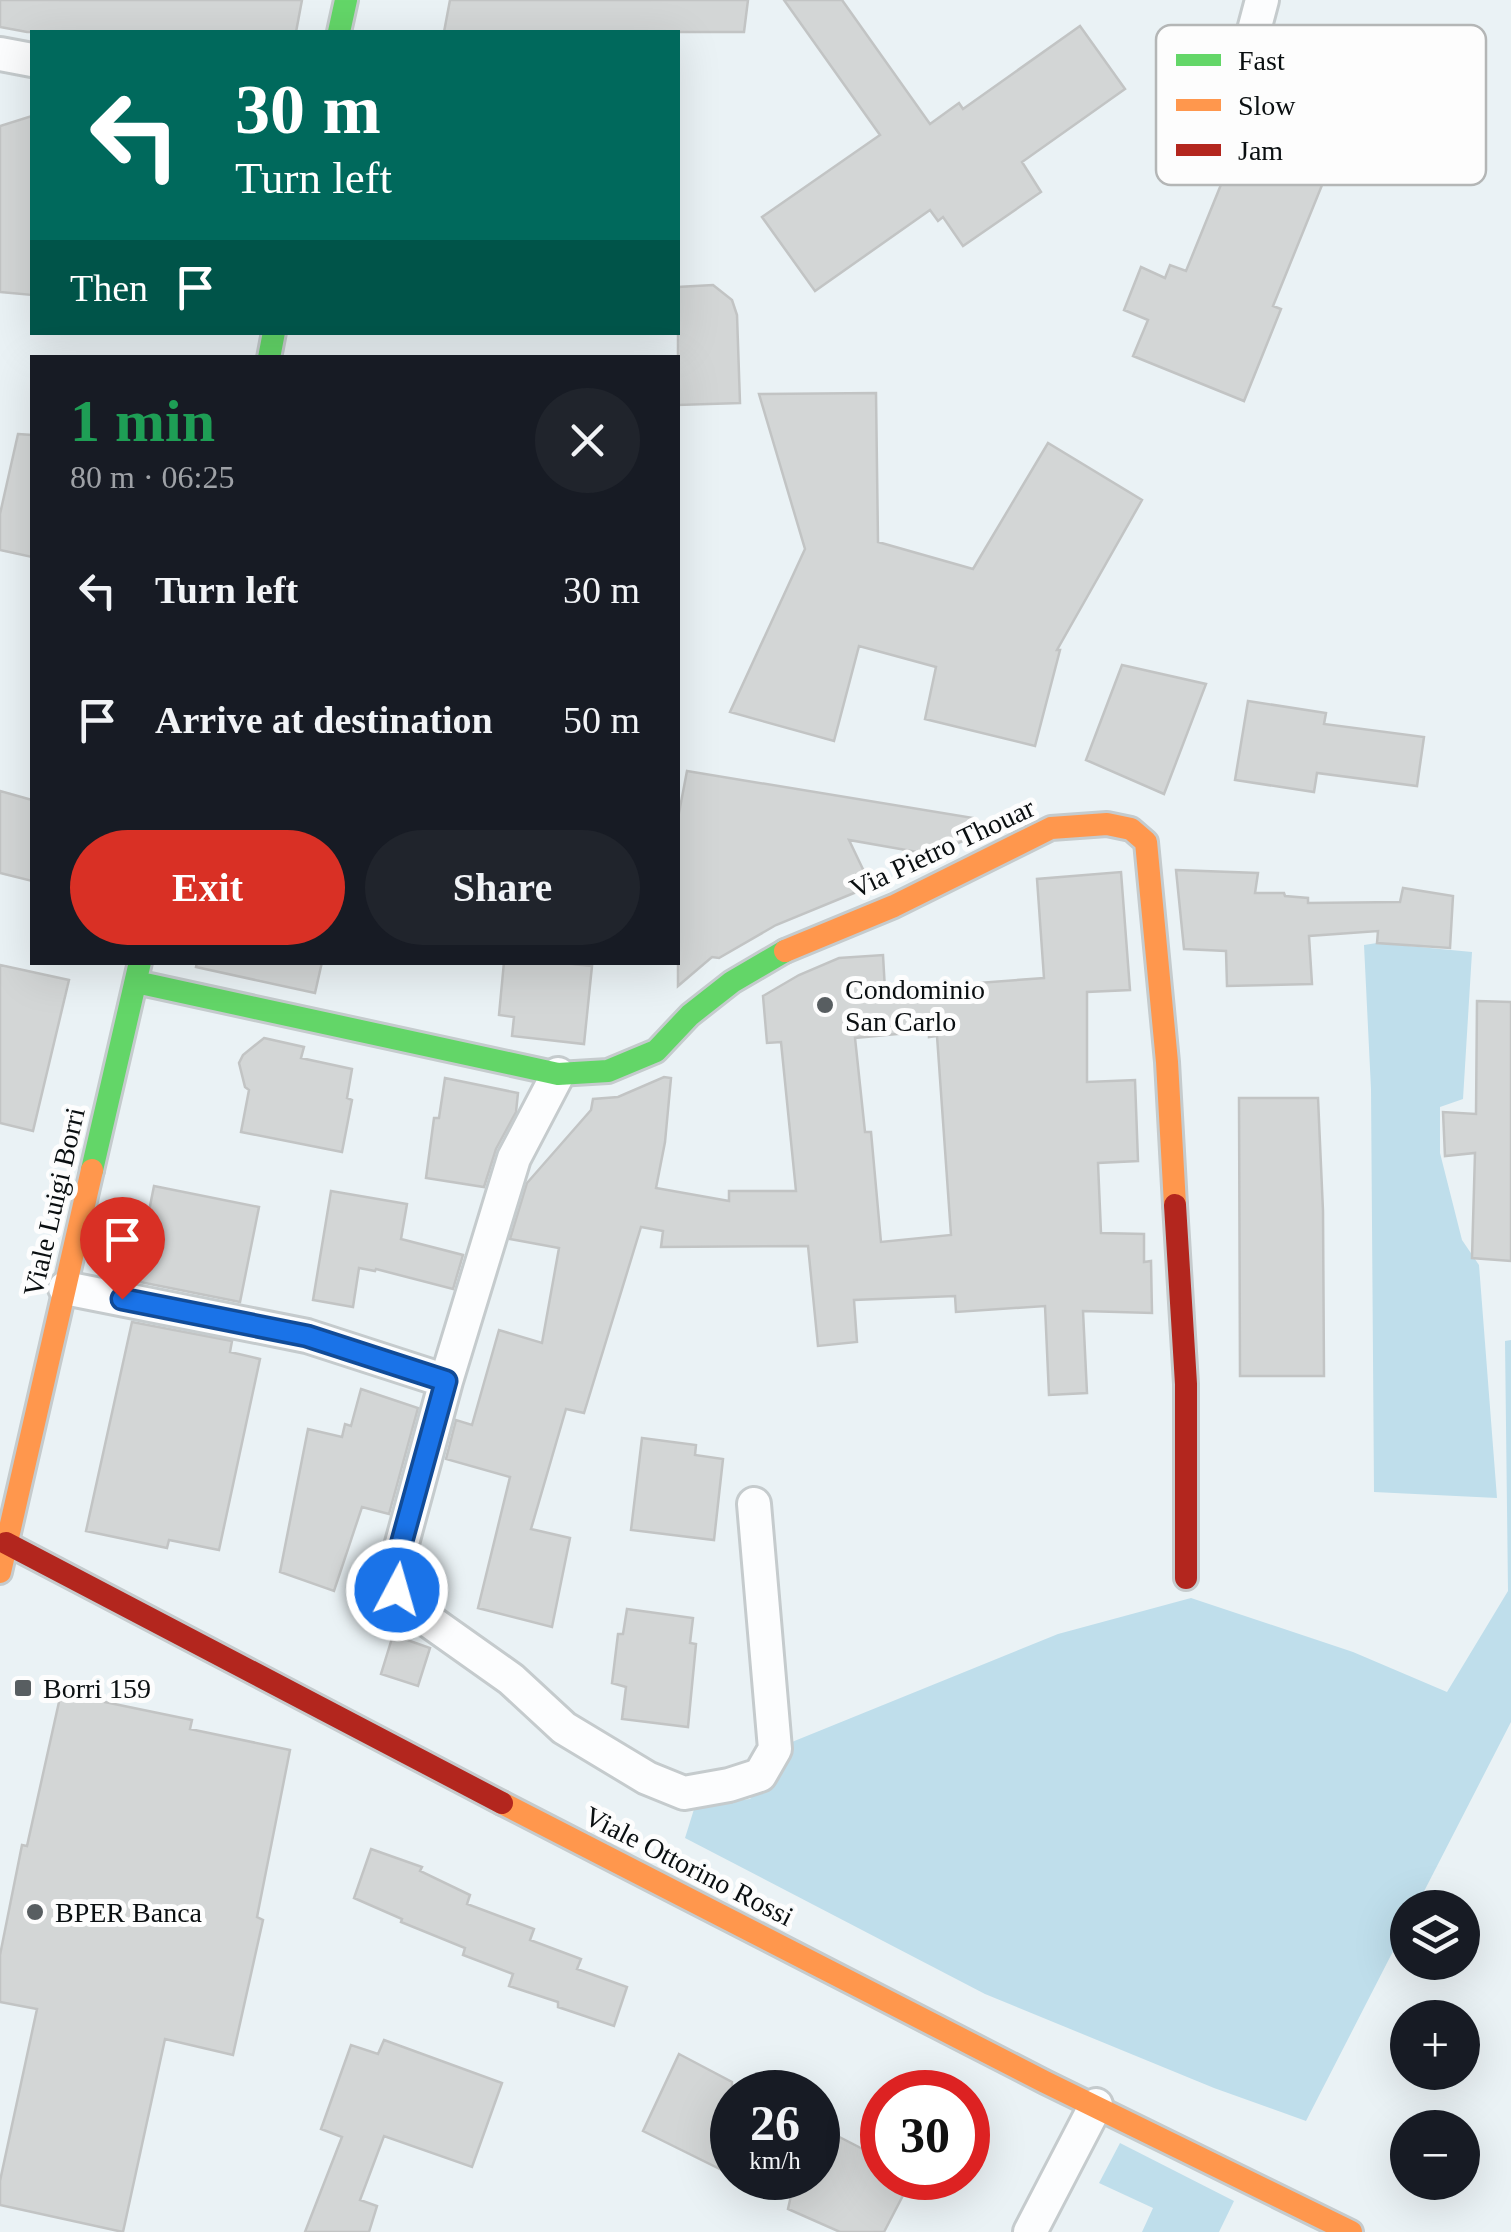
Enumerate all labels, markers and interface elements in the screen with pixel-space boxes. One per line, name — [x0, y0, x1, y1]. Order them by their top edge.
legend — [1156, 25, 1486, 185]
text: Fast — [1238, 45, 1285, 76]
icon: left — [70, 70, 200, 200]
text: 30 m — [235, 71, 381, 148]
text: Slow — [1238, 90, 1296, 121]
text: Jam — [1238, 135, 1283, 166]
text: Turn left — [235, 153, 392, 203]
icon: arrive — [168, 260, 223, 315]
text: Then — [70, 267, 148, 309]
text: 1 min — [70, 388, 215, 454]
button: close — [535, 388, 640, 493]
text: 80 m · 06:25 — [70, 459, 234, 495]
icon: left — [70, 563, 125, 618]
text: Turn left — [155, 569, 298, 611]
text: 30 m — [563, 569, 640, 611]
icon: arrive — [70, 693, 125, 748]
text: Arrive at destination — [155, 699, 493, 741]
text: 50 m — [563, 699, 640, 741]
street label: Via Pietro Thouar — [845, 791, 1040, 904]
button: Exit — [70, 830, 345, 945]
button: Share — [365, 830, 640, 945]
place label: Condominio San Carlo — [845, 974, 985, 1037]
marker: Condominio San Carlo — [814, 994, 836, 1016]
street label: Viale Luigi Borri — [17, 1104, 91, 1299]
pin — [80, 1197, 165, 1300]
icon: arrive — [95, 1212, 150, 1267]
position arrow — [345, 1538, 449, 1642]
place label: Borri 159 — [43, 1673, 151, 1704]
marker: Borri 159 — [12, 1677, 34, 1699]
street label: Viale Ottorino Rossi — [579, 1800, 799, 1932]
map controls — [1390, 1890, 1480, 2200]
button: layers — [1390, 1890, 1480, 1980]
place label: BPER Banca — [55, 1897, 203, 1928]
marker: BPER Banca — [24, 1901, 46, 1923]
button: + — [1390, 2000, 1480, 2090]
speed limit sign: 30 — [860, 2070, 990, 2200]
text: 26 — [750, 2095, 800, 2151]
button: − — [1390, 2110, 1480, 2200]
text: km/h — [749, 2147, 801, 2174]

